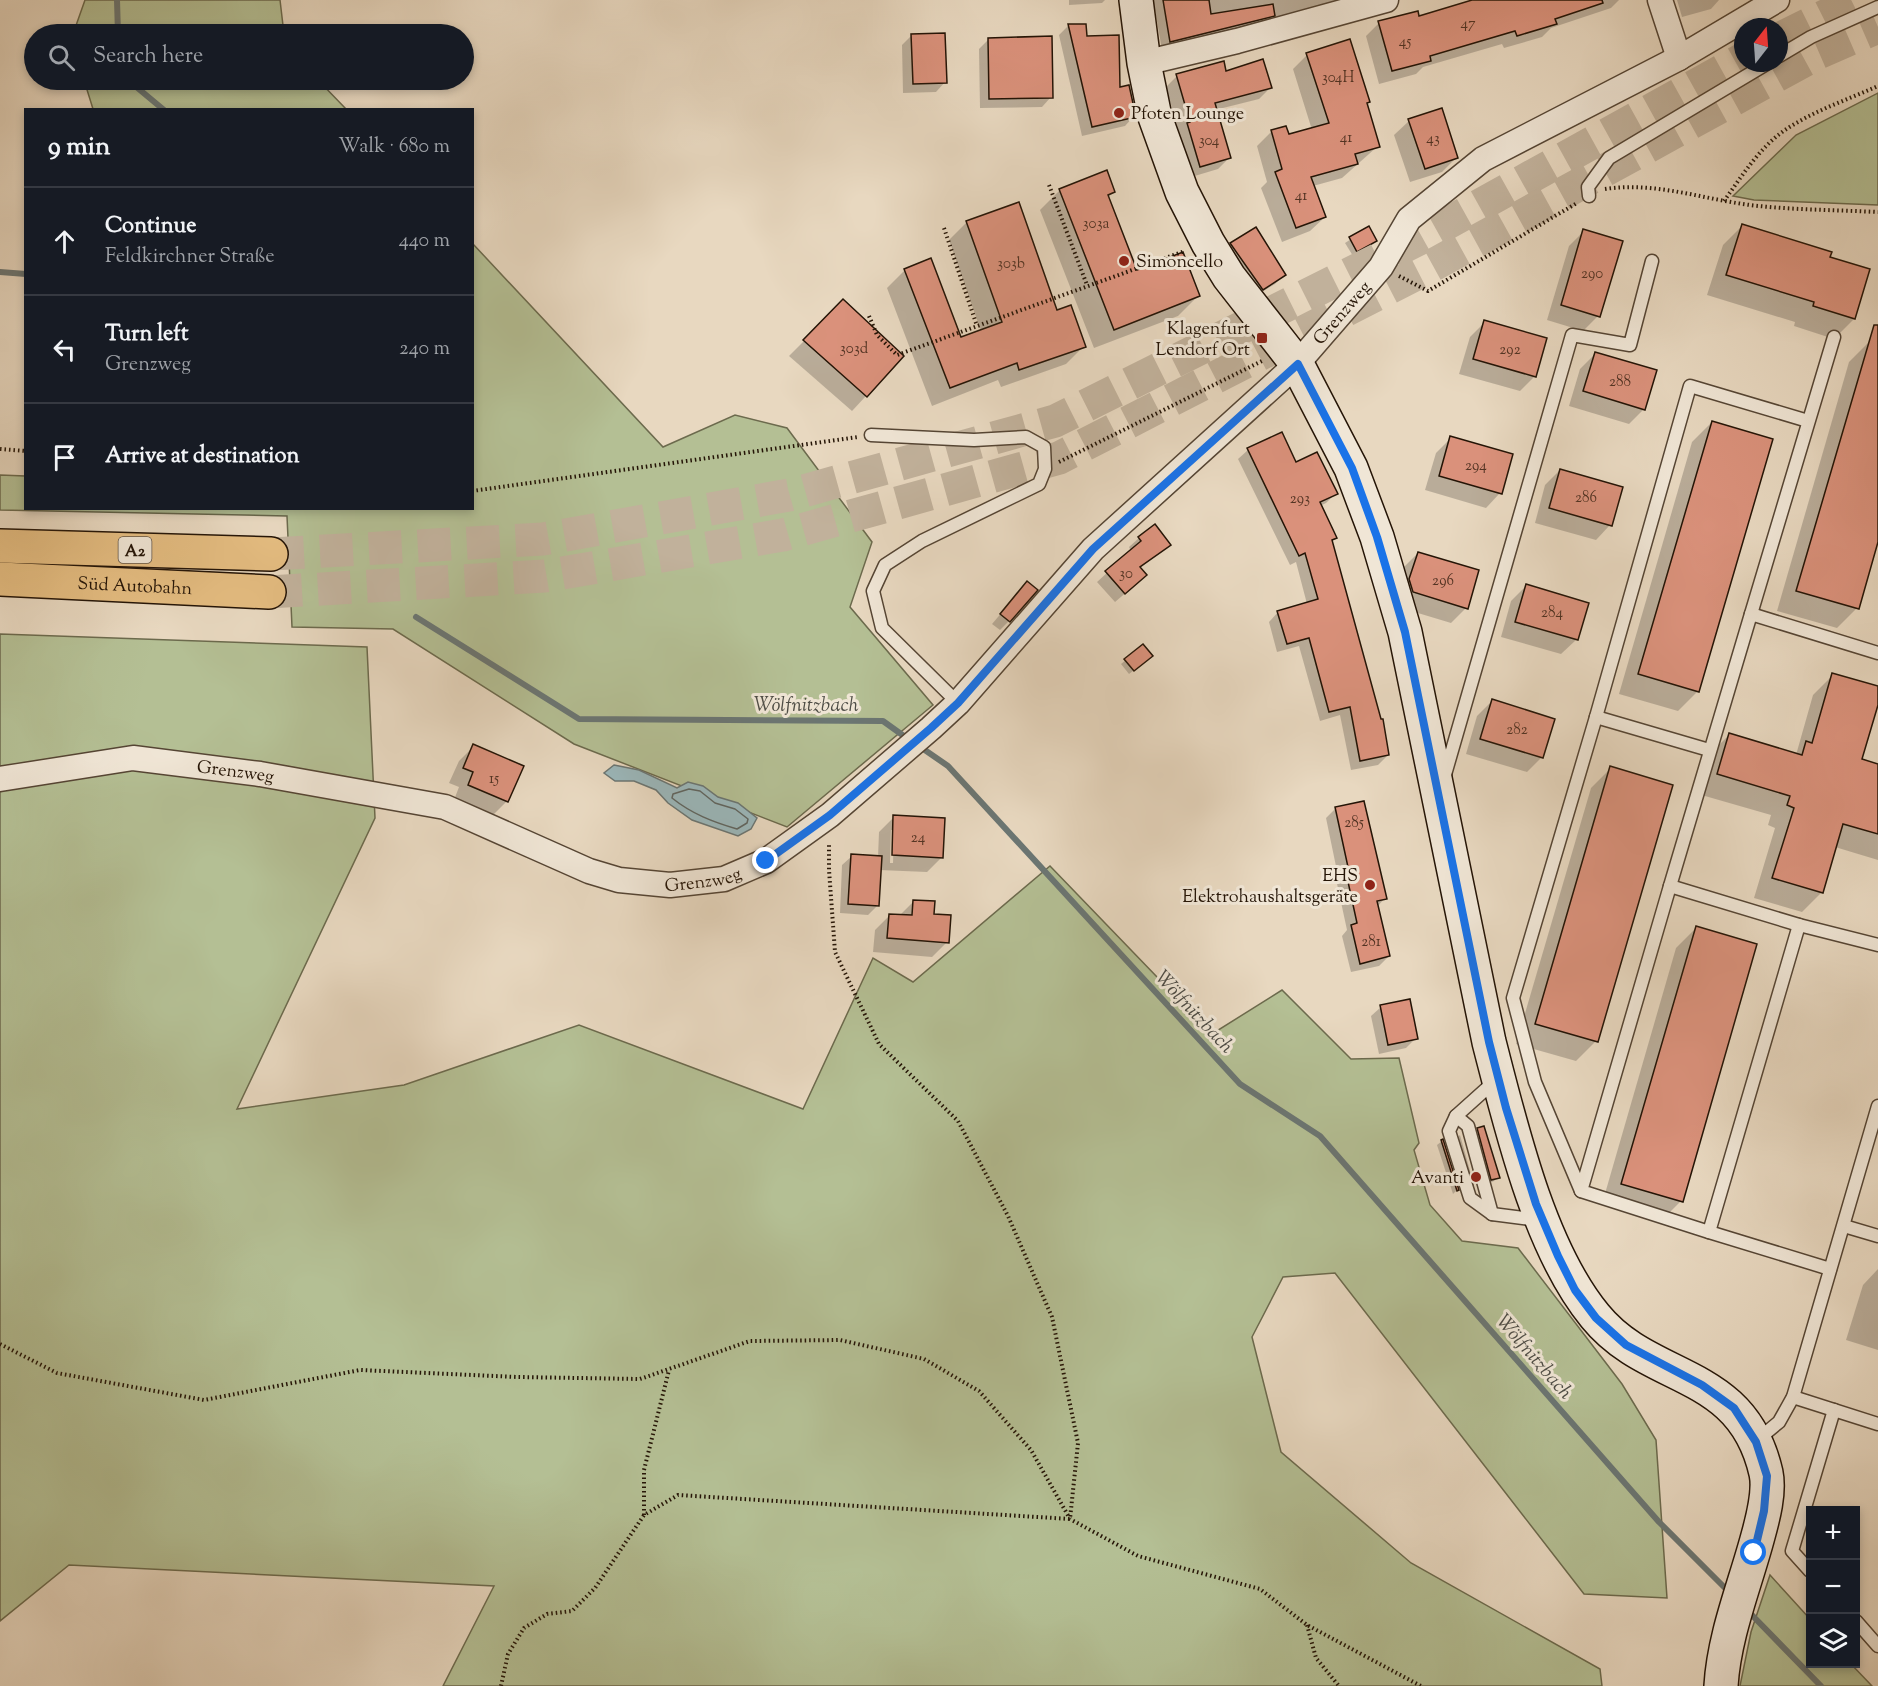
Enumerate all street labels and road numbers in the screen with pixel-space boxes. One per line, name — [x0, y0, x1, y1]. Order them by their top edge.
street label: Grenzweg — [1308, 276, 1378, 352]
road number: A2 — [118, 537, 152, 563]
street label: Süd Autobahn — [77, 572, 193, 603]
street label: Grenzweg — [195, 755, 276, 791]
street label: Grenzweg — [663, 862, 746, 901]

